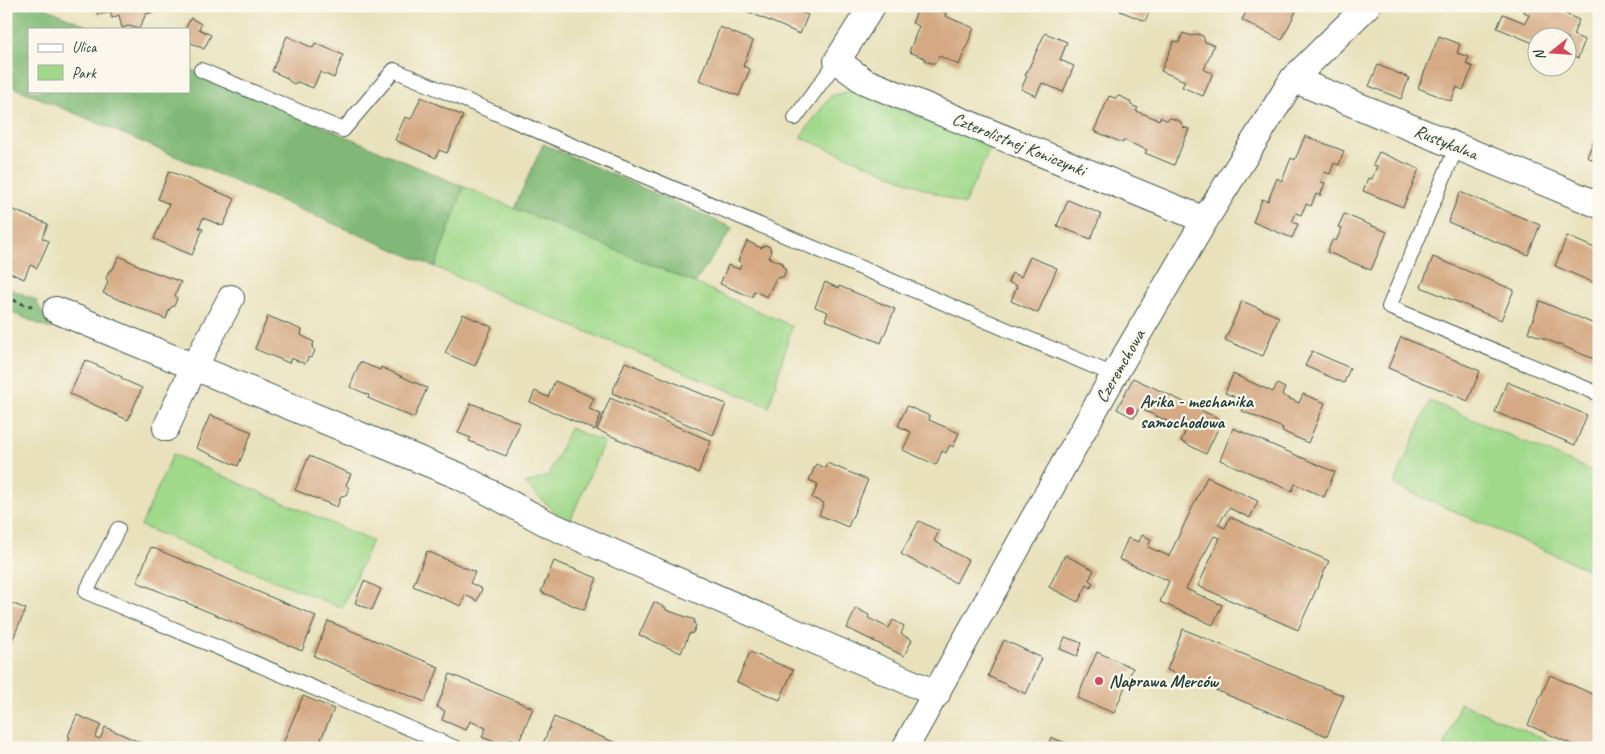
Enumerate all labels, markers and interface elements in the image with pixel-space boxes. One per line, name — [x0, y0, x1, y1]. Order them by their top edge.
legend — [28, 28, 190, 92]
north arrow — [1528, 28, 1578, 78]
text: Ulica — [72, 38, 97, 57]
text: N — [1530, 47, 1549, 62]
text: Park — [72, 64, 97, 83]
street label: Czterolistnej Koniczynki — [949, 107, 1091, 182]
street label: Rustykalna — [1411, 119, 1482, 165]
street label: Czeremchowa — [1090, 324, 1150, 407]
place label: Arika - mechanika samochodowa — [1140, 390, 1255, 433]
marker: Arika - mechanika samochodowa — [1124, 405, 1136, 417]
place label: Naprawa Merców — [1109, 670, 1219, 692]
marker: Naprawa Merców — [1093, 675, 1105, 687]

